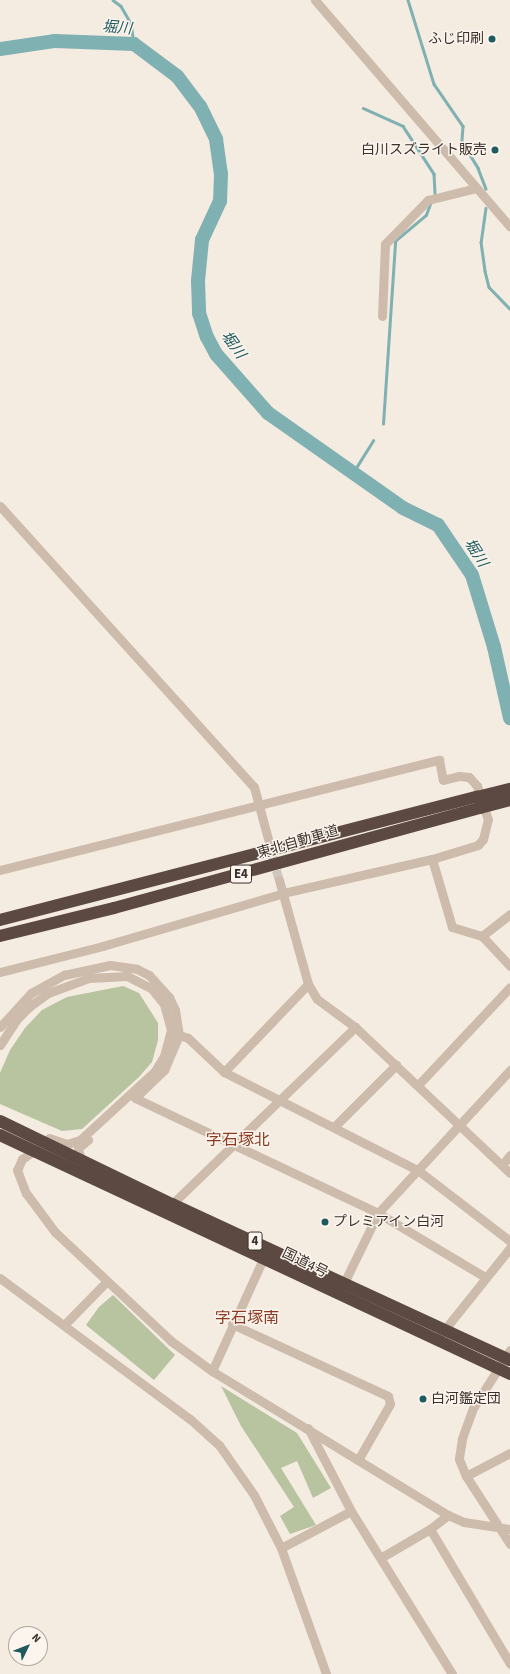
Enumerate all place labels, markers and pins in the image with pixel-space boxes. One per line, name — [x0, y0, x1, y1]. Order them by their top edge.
place label: ふじ印刷 — [428, 31, 484, 47]
marker: ふじ印刷 — [487, 34, 497, 44]
place label: 白川スズライト販売 — [361, 142, 487, 158]
marker: 白川スズライト販売 — [490, 145, 500, 155]
place label: プレミアイン白河 — [333, 1214, 445, 1230]
marker: プレミアイン白河 — [320, 1217, 330, 1227]
place label: 白河鑑定団 — [431, 1391, 501, 1407]
marker: 白河鑑定団 — [418, 1394, 428, 1404]

